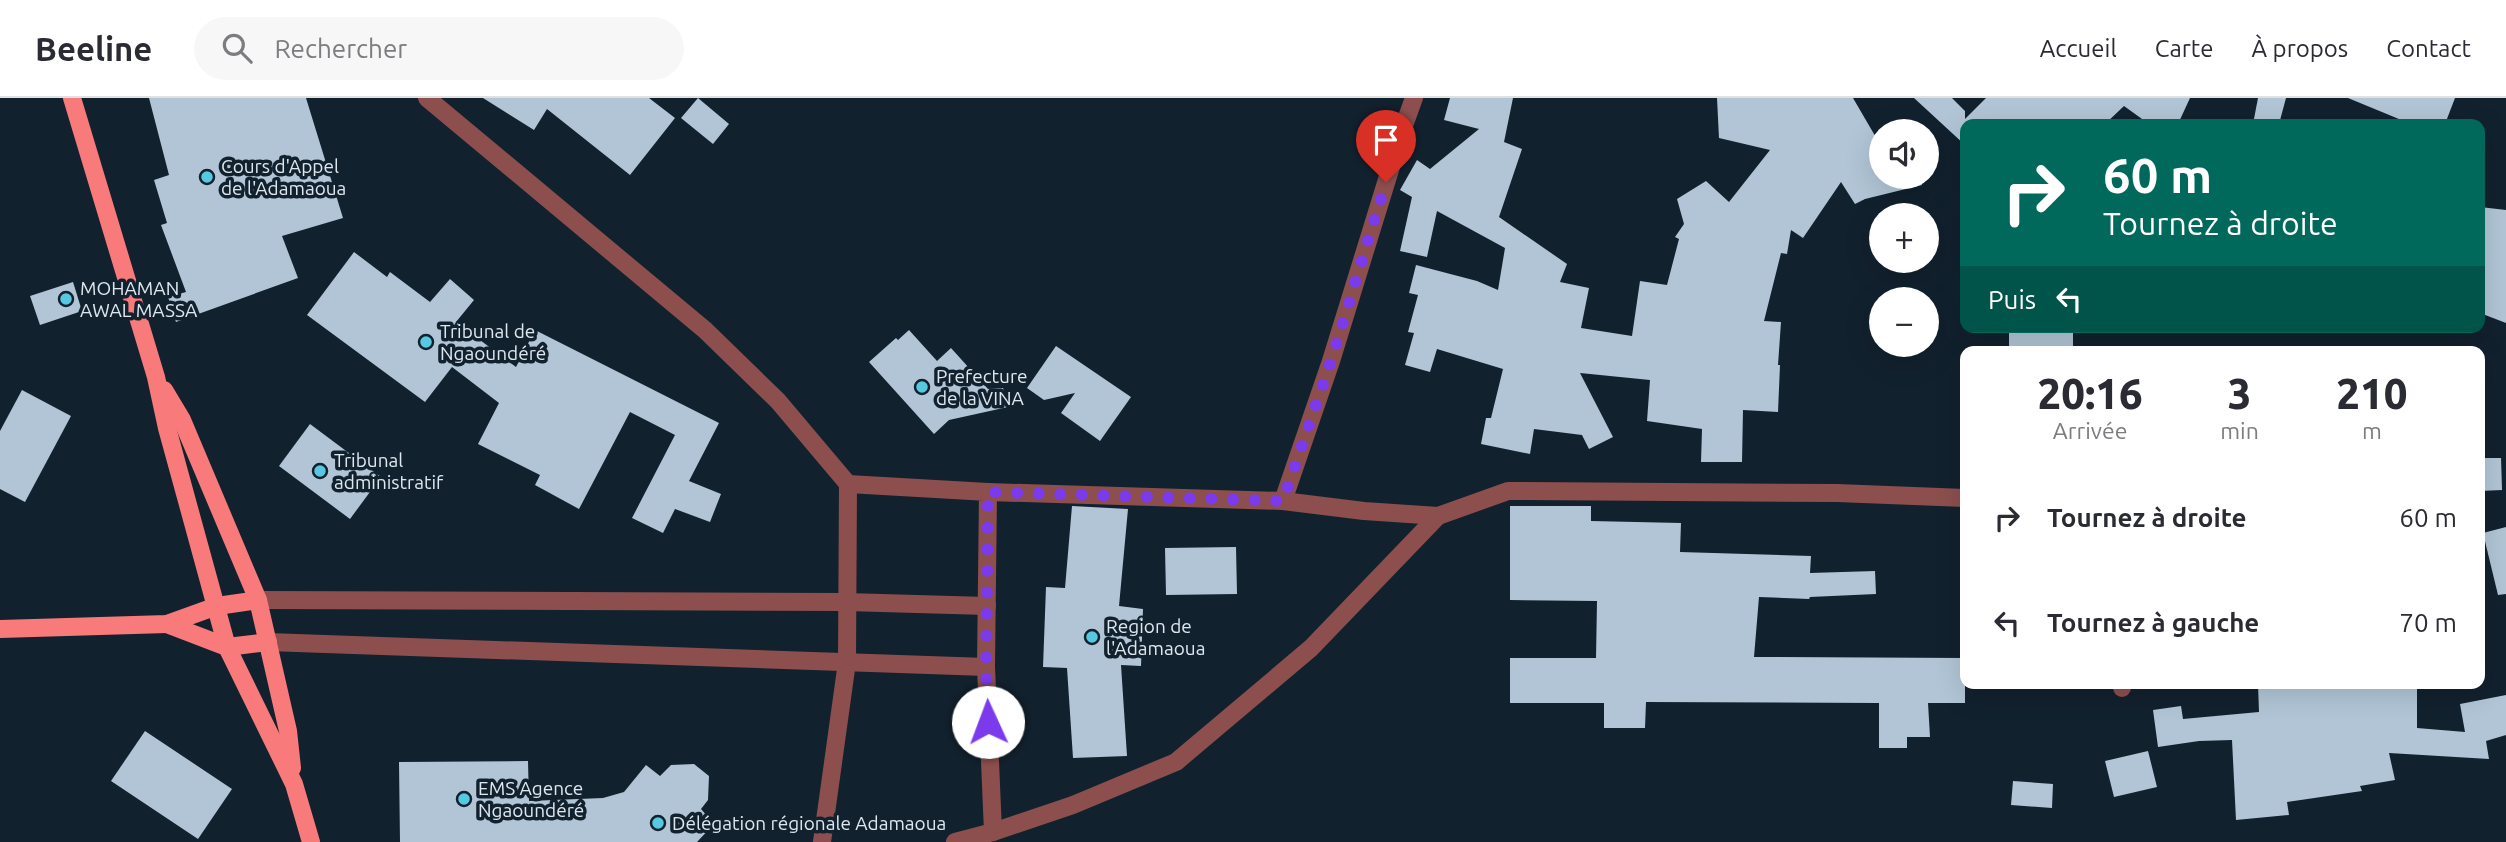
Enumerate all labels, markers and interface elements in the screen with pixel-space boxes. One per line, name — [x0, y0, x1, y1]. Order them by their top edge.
search box — [194, 17, 684, 80]
icon: search — [218, 29, 256, 67]
text: Beeline — [35, 30, 152, 67]
text: Rechercher — [274, 34, 407, 63]
text: Accueil — [2040, 35, 2117, 62]
text: Carte — [2155, 35, 2214, 62]
text: À propos — [2252, 35, 2348, 62]
text: Contact — [2386, 35, 2471, 62]
pin — [1356, 110, 1416, 182]
map controls — [1869, 119, 1939, 357]
button: sound — [1869, 119, 1939, 189]
icon: arrive — [1367, 121, 1405, 159]
icon: right — [1988, 147, 2079, 238]
text: 60 m — [2103, 147, 2212, 202]
place label: Cours d'Appel de l'Adamaoua — [221, 155, 346, 199]
marker: Cours d'Appel de l'Adamaoua — [199, 169, 215, 185]
button: + — [1869, 203, 1939, 273]
text: Tournez à droite — [2103, 205, 2338, 241]
place label: MOHAMAN AWAL MASSA — [80, 277, 198, 321]
icon: left — [2050, 280, 2088, 318]
text: Puis — [1988, 285, 2036, 314]
button: − — [1869, 287, 1939, 357]
marker: MOHAMAN AWAL MASSA — [58, 291, 74, 307]
place label: Tribunal de Ngaoundéré — [440, 320, 546, 364]
marker: Tribunal de Ngaoundéré — [418, 334, 434, 350]
place label: Prefecture de la VINA — [936, 365, 1028, 409]
text: 20:16 — [2038, 370, 2143, 417]
text: 3 — [2228, 370, 2251, 417]
text: 210 — [2336, 370, 2407, 417]
marker: Prefecture de la VINA — [914, 379, 930, 395]
text: Arrivée — [2053, 418, 2127, 443]
text: min — [2220, 418, 2259, 443]
text: m — [2362, 418, 2382, 443]
place label: Tribunal administratif — [334, 449, 444, 493]
marker: Tribunal administratif — [312, 463, 328, 479]
icon: right — [1988, 499, 2026, 537]
text: Tournez à droite — [2047, 503, 2246, 532]
text: 60 m — [2399, 503, 2457, 532]
icon: left — [1988, 604, 2026, 642]
text: Tournez à gauche — [2047, 608, 2259, 637]
text: 70 m — [2399, 608, 2457, 637]
place label: Region de l'Adamaoua — [1106, 615, 1205, 659]
marker: Region de l'Adamaoua — [1084, 629, 1100, 645]
position arrow — [951, 685, 1025, 759]
place label: EMS Agence Ngaoundéré — [478, 777, 584, 821]
marker: EMS Agence Ngaoundéré — [456, 791, 472, 807]
place label: Délégation régionale Adamaoua — [672, 812, 946, 834]
marker: Délégation régionale Adamaoua — [650, 815, 666, 831]

